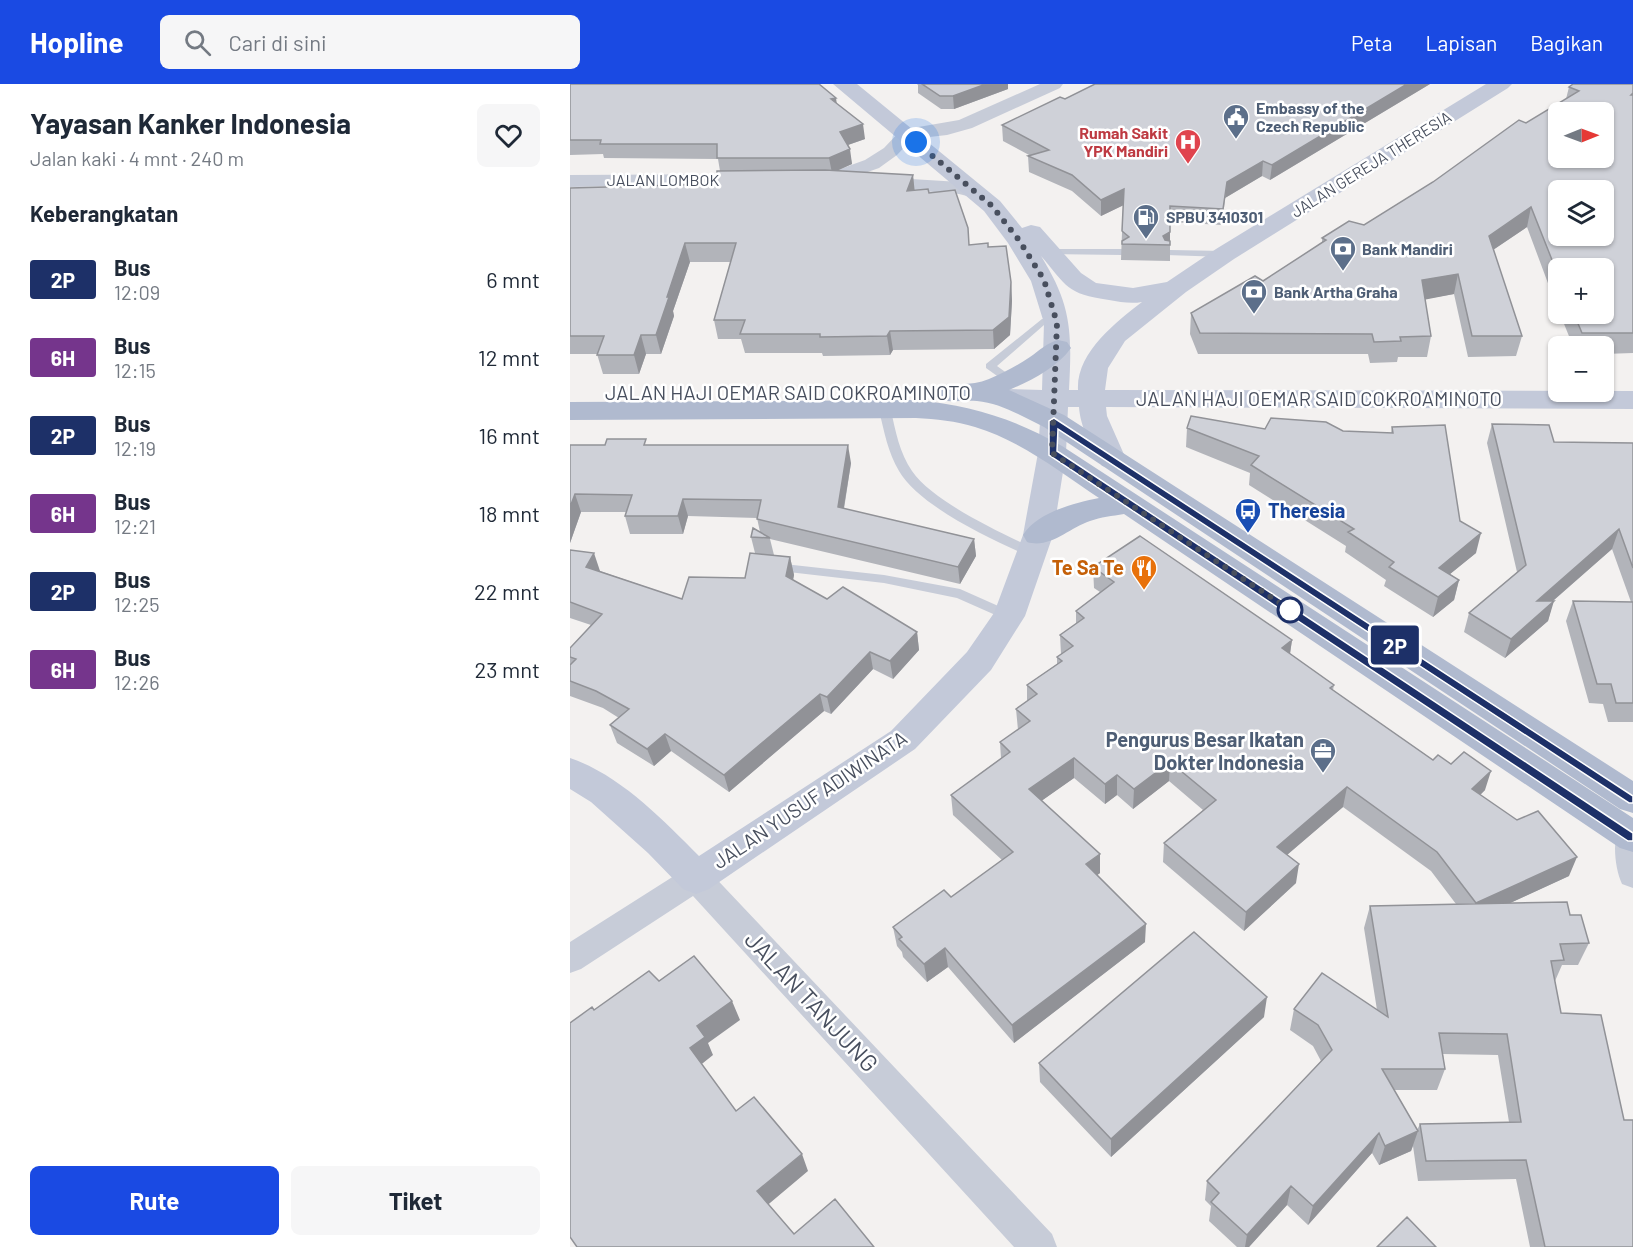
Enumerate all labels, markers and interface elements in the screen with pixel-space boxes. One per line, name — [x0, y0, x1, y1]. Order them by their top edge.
search box — [160, 15, 580, 69]
text: Hopline — [30, 25, 124, 59]
icon: search — [181, 26, 214, 59]
text: Cari di sini — [229, 29, 327, 55]
text: Peta — [1351, 30, 1392, 55]
text: Lapisan — [1425, 30, 1497, 55]
text: Bagikan — [1530, 30, 1603, 55]
place label: Embassy of the Czech Republic — [1256, 98, 1365, 135]
public building icon: Embassy of the Czech Republic — [1221, 102, 1251, 140]
north arrow — [1548, 102, 1614, 168]
map controls — [1548, 102, 1614, 402]
button: heart — [477, 104, 540, 167]
text: Yayasan Kanker Indonesia — [30, 106, 351, 140]
street label: JALAN GEREJA THERESIA — [1287, 106, 1455, 221]
place label: Rumah Sakit YPK Mandiri — [1079, 123, 1168, 160]
your location — [901, 127, 931, 157]
hospital icon: Rumah Sakit YPK Mandiri — [1173, 127, 1203, 165]
text: Jalan kaki · 4 mnt · 240 m — [30, 146, 244, 170]
street label: JALAN LOMBOK — [607, 170, 719, 189]
button: layers — [1548, 180, 1614, 246]
text: Keberangkatan — [30, 200, 178, 226]
fuel station icon: SPBU 3410301 — [1131, 202, 1161, 240]
place label: SPBU 3410301 — [1166, 207, 1263, 226]
bank icon: Bank Mandiri — [1328, 234, 1358, 272]
place label: Bank Mandiri — [1362, 239, 1453, 258]
text: Bus — [114, 254, 151, 280]
button: + — [1548, 258, 1614, 324]
text: 6 mnt — [486, 266, 540, 292]
text: 2P — [51, 267, 75, 292]
bank icon: Bank Artha Graha — [1239, 277, 1269, 315]
text: 12:09 — [114, 280, 160, 304]
place label: Bank Artha Graha — [1274, 282, 1398, 301]
text: Bus — [114, 332, 151, 358]
button: − — [1548, 336, 1614, 402]
text: 12 mnt — [478, 344, 540, 370]
text: 6H — [51, 345, 75, 370]
text: 12:15 — [114, 358, 156, 382]
street label: JALAN HAJI OEMAR SAID COKROAMINOTO — [605, 380, 971, 404]
street label: JALAN HAJI OEMAR SAID COKROAMINOTO — [1136, 386, 1502, 410]
text: Bus — [114, 410, 151, 436]
text: 16 mnt — [479, 422, 540, 448]
text: 2P — [51, 423, 75, 448]
text: 12:19 — [114, 436, 156, 460]
text: Bus — [114, 488, 151, 514]
bus stop icon: Theresia — [1233, 496, 1263, 534]
place label: Theresia — [1268, 498, 1345, 522]
text: 18 mnt — [478, 500, 540, 526]
text: 6H — [51, 501, 75, 526]
text: 12:21 — [114, 514, 156, 538]
restaurant icon: Te Sa Te — [1129, 553, 1159, 591]
place label: Te Sa Te — [1052, 555, 1124, 579]
text: Bus — [114, 566, 151, 592]
text: 22 mnt — [474, 578, 540, 604]
text: 2P — [51, 579, 75, 604]
text: 12:25 — [114, 592, 160, 616]
unlabelled marker — [1277, 597, 1303, 623]
line badge: 2P — [1368, 626, 1422, 664]
text: 2P — [1383, 633, 1407, 658]
text: Bus — [114, 644, 151, 670]
text: 23 mnt — [475, 656, 540, 682]
text: 6H — [51, 657, 75, 682]
text: 12:26 — [114, 670, 160, 694]
street label: JALAN YUSUF ADIWINATA — [708, 725, 911, 873]
place label: Pengurus Besar Ikatan Dokter Indonesia — [1106, 727, 1304, 774]
office icon: Pengurus Besar Ikatan Dokter Indonesia — [1308, 736, 1338, 774]
street label: JALAN TANJUNG — [739, 925, 885, 1077]
button: Rute — [30, 1166, 279, 1235]
button: Tiket — [291, 1166, 540, 1235]

